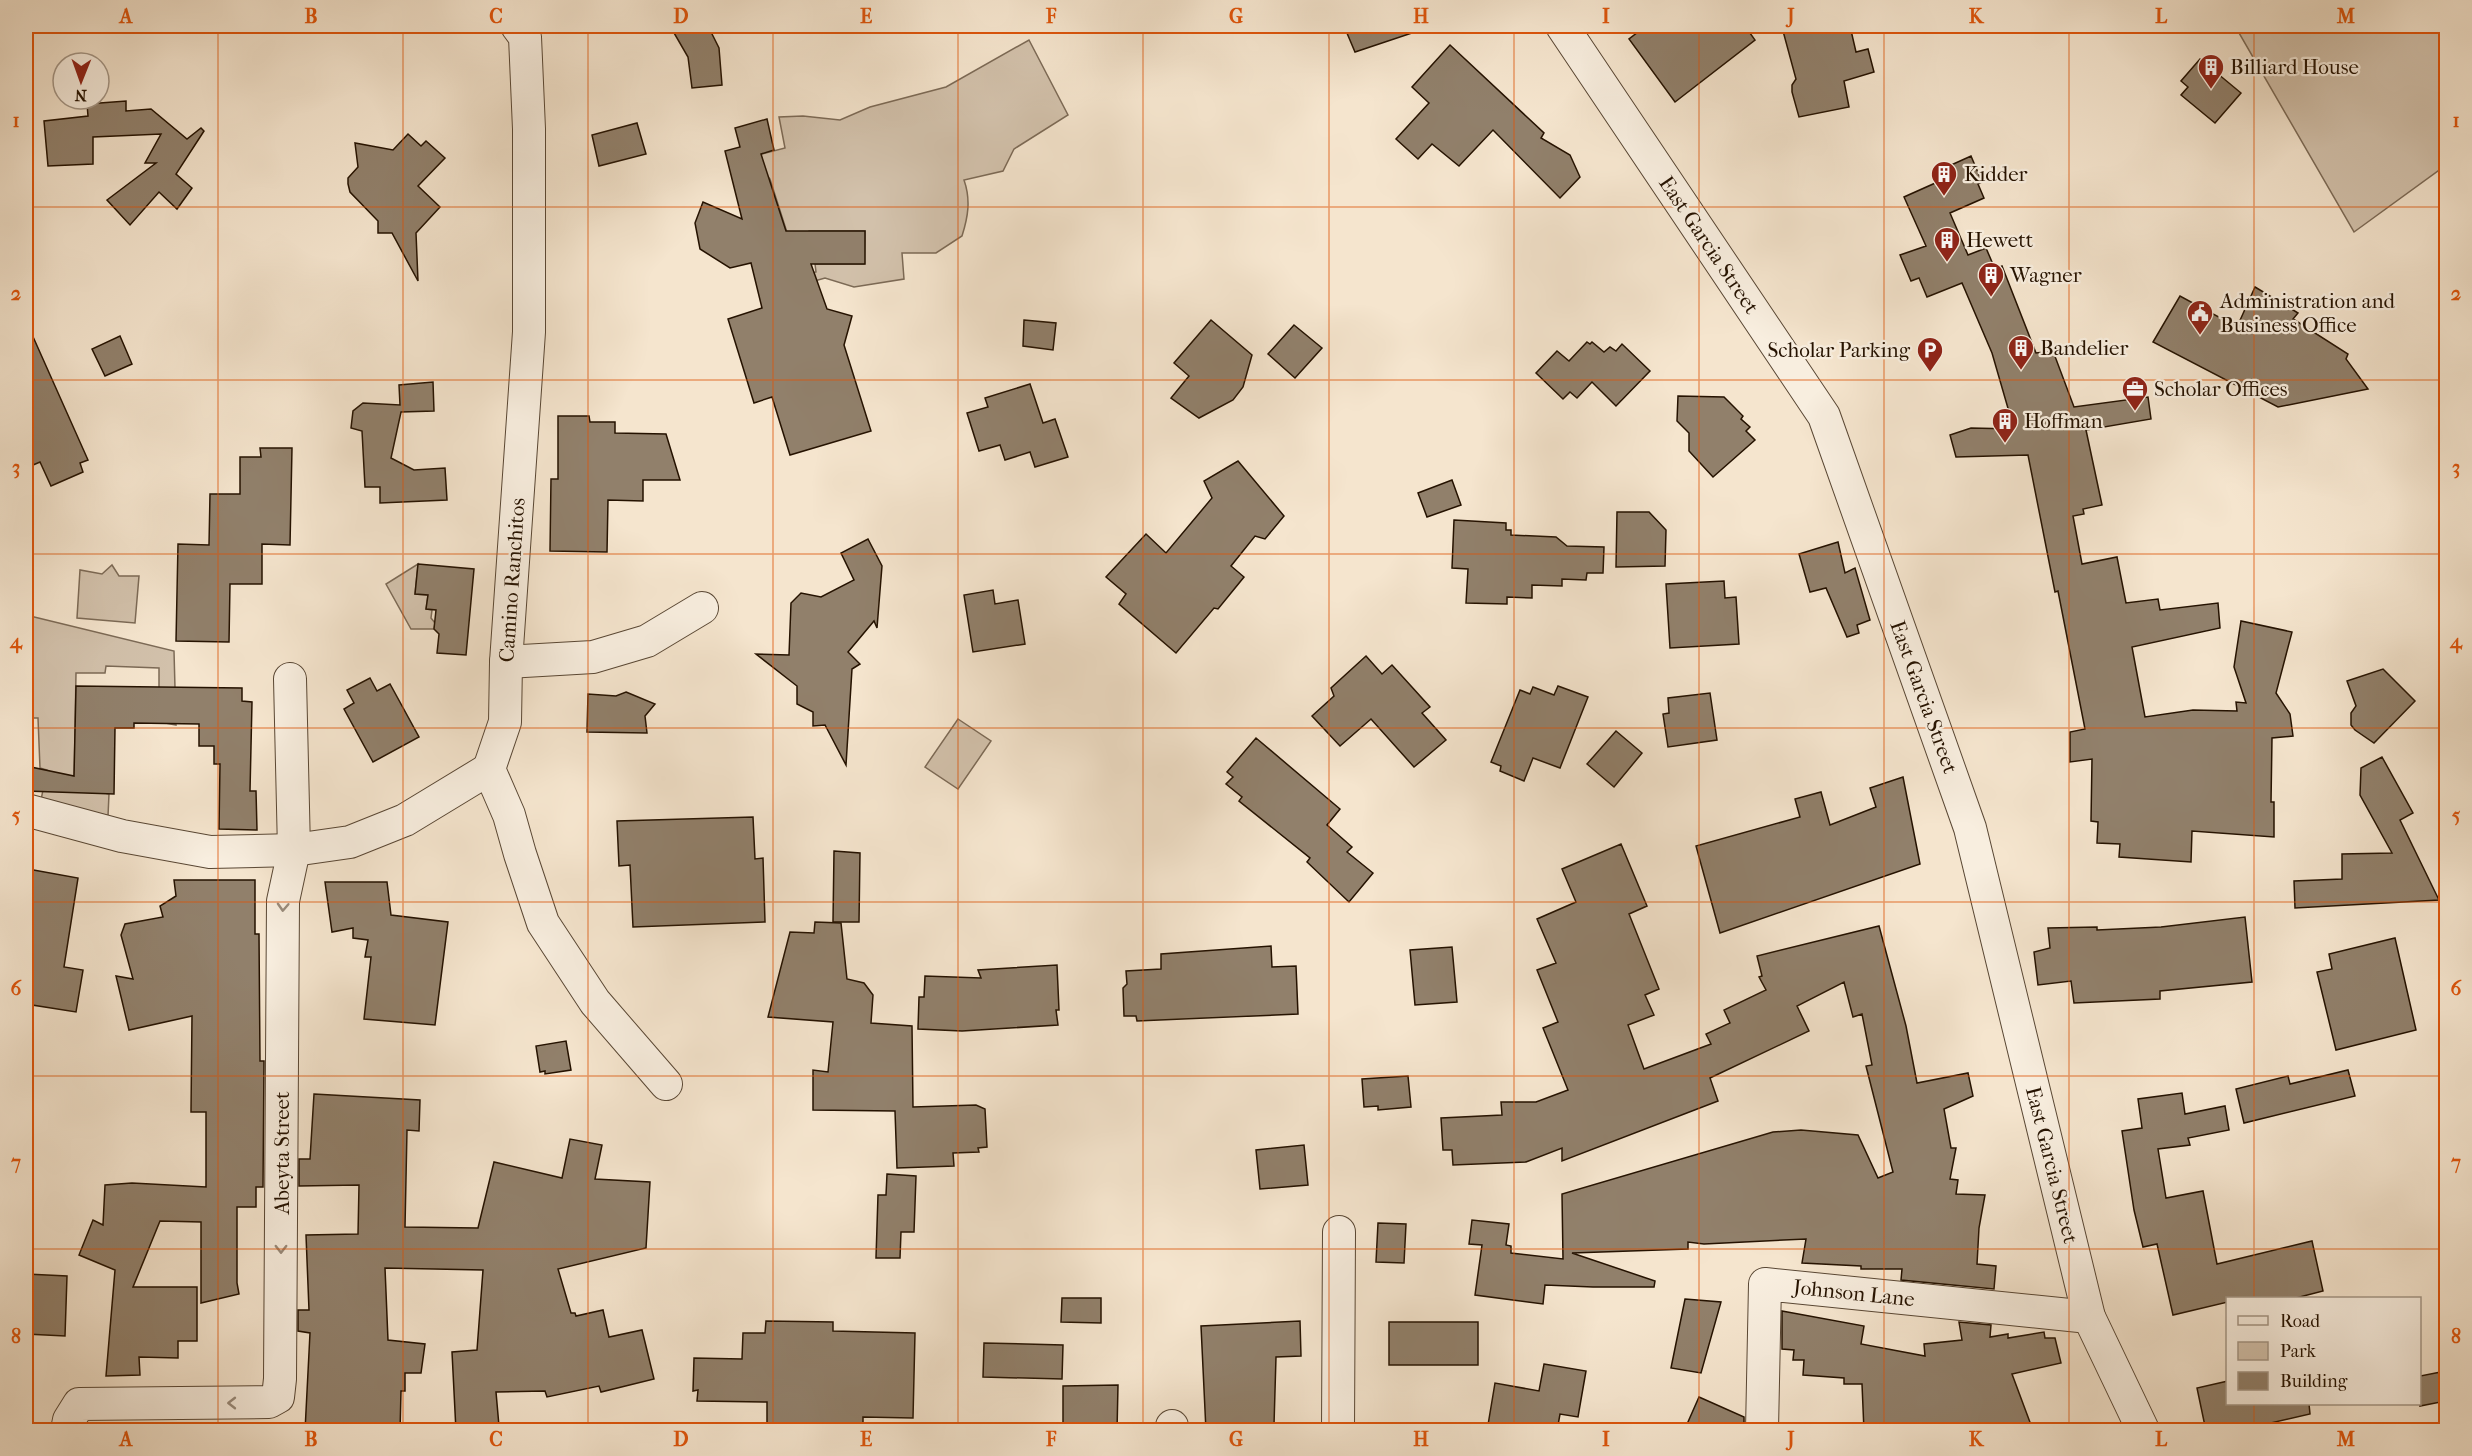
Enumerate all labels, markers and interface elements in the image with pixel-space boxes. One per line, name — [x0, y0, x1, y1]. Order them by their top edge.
text: A — [118, 5, 134, 28]
text: B — [304, 5, 318, 28]
text: C — [489, 5, 503, 28]
text: D — [673, 5, 689, 28]
text: E — [860, 5, 872, 28]
text: F — [1045, 5, 1057, 28]
text: G — [1229, 5, 1243, 28]
text: H — [1413, 5, 1429, 28]
text: I — [1602, 5, 1610, 28]
text: J — [1785, 5, 1795, 28]
text: K — [1969, 5, 1985, 28]
text: L — [2155, 5, 2168, 28]
text: M — [2336, 5, 2356, 28]
north arrow — [51, 51, 111, 111]
building icon: Billiard House — [2196, 52, 2226, 90]
place label: Billiard House — [2230, 55, 2359, 79]
text: N — [74, 86, 87, 105]
text: 1 — [12, 109, 20, 132]
text: 1 — [2452, 109, 2460, 132]
building icon: Kidder — [1929, 159, 1959, 197]
place label: Kidder — [1964, 162, 2028, 186]
street label: East Garcia Street — [1654, 172, 1764, 319]
building icon: Hewett — [1932, 225, 1962, 263]
place label: Hewett — [1966, 228, 2034, 252]
building icon: Wagner — [1976, 260, 2006, 298]
place label: Wagner — [2009, 263, 2082, 287]
text: 2 — [11, 282, 21, 305]
text: 2 — [2451, 282, 2461, 305]
place label: Administration and Business Office — [2219, 289, 2396, 337]
public building icon: Administration and Business Office — [2185, 298, 2215, 336]
building icon: Bandelier — [2006, 333, 2036, 371]
parking icon: Scholar Parking — [1915, 335, 1945, 373]
place label: Bandelier — [2040, 336, 2128, 360]
place label: Scholar Parking — [1767, 338, 1911, 362]
office icon: Scholar Offices — [2120, 374, 2150, 412]
place label: Scholar Offices — [2154, 377, 2288, 401]
building icon: Hoffman — [1990, 406, 2020, 444]
place label: Hoffman — [2024, 409, 2103, 433]
text: 3 — [12, 456, 20, 479]
text: 3 — [2452, 456, 2460, 479]
street label: Camino Ranchitos — [494, 497, 530, 663]
street label: East Garcia Street — [1885, 617, 1963, 777]
text: 4 — [9, 630, 23, 654]
text: 4 — [2449, 630, 2463, 654]
text: 5 — [12, 804, 21, 827]
text: 5 — [2452, 804, 2461, 827]
one-way arrow — [277, 903, 290, 912]
text: 6 — [11, 977, 23, 1000]
text: 6 — [2451, 977, 2463, 1000]
street label: East Garcia Street — [2021, 1084, 2083, 1246]
street label: Abeyta Street — [270, 1091, 294, 1216]
text: 7 — [10, 1151, 21, 1174]
text: 7 — [2450, 1151, 2461, 1174]
one-way arrow — [275, 1245, 287, 1254]
street label: Johnson Lane — [1790, 1274, 1916, 1311]
legend — [2226, 1297, 2421, 1405]
text: Road — [2280, 1311, 2320, 1332]
text: 8 — [11, 1325, 21, 1348]
text: 8 — [2451, 1325, 2461, 1348]
text: Park — [2280, 1341, 2317, 1362]
text: Building — [2280, 1371, 2348, 1392]
one-way arrow — [228, 1397, 237, 1409]
text: A — [118, 1428, 134, 1451]
text: B — [304, 1428, 318, 1451]
text: C — [489, 1428, 503, 1451]
text: D — [673, 1428, 689, 1451]
text: E — [860, 1428, 872, 1451]
text: F — [1045, 1428, 1057, 1451]
text: G — [1229, 1428, 1243, 1451]
text: H — [1413, 1428, 1429, 1451]
text: I — [1602, 1428, 1610, 1451]
text: J — [1785, 1428, 1795, 1451]
text: K — [1969, 1428, 1985, 1451]
text: L — [2155, 1428, 2168, 1451]
text: M — [2336, 1428, 2356, 1451]

